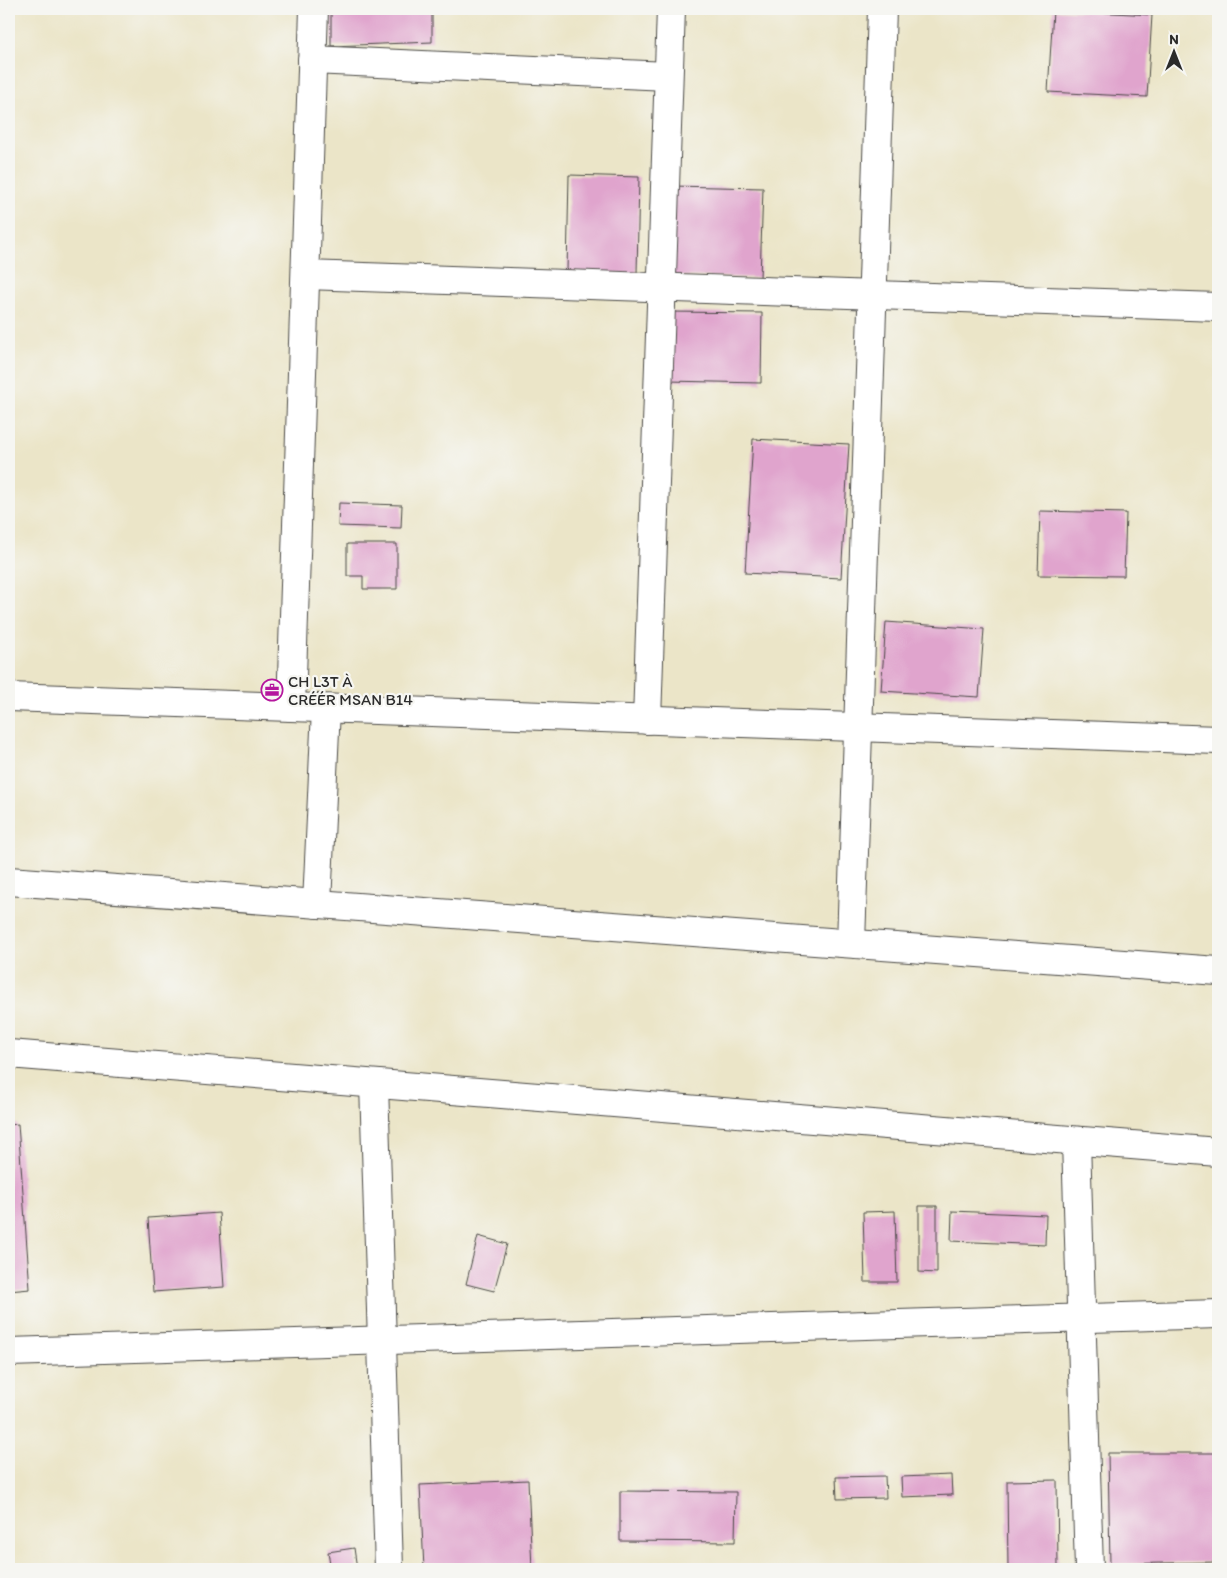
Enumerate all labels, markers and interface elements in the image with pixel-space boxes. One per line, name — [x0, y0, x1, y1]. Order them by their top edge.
north arrow — [1150, 28, 1200, 78]
text: N — [1169, 31, 1179, 48]
place label: CH L3T À CRÉÉR MSAN B14 — [288, 672, 413, 709]
office icon: CH L3T À CRÉÉR MSAN B14 — [260, 678, 284, 702]

